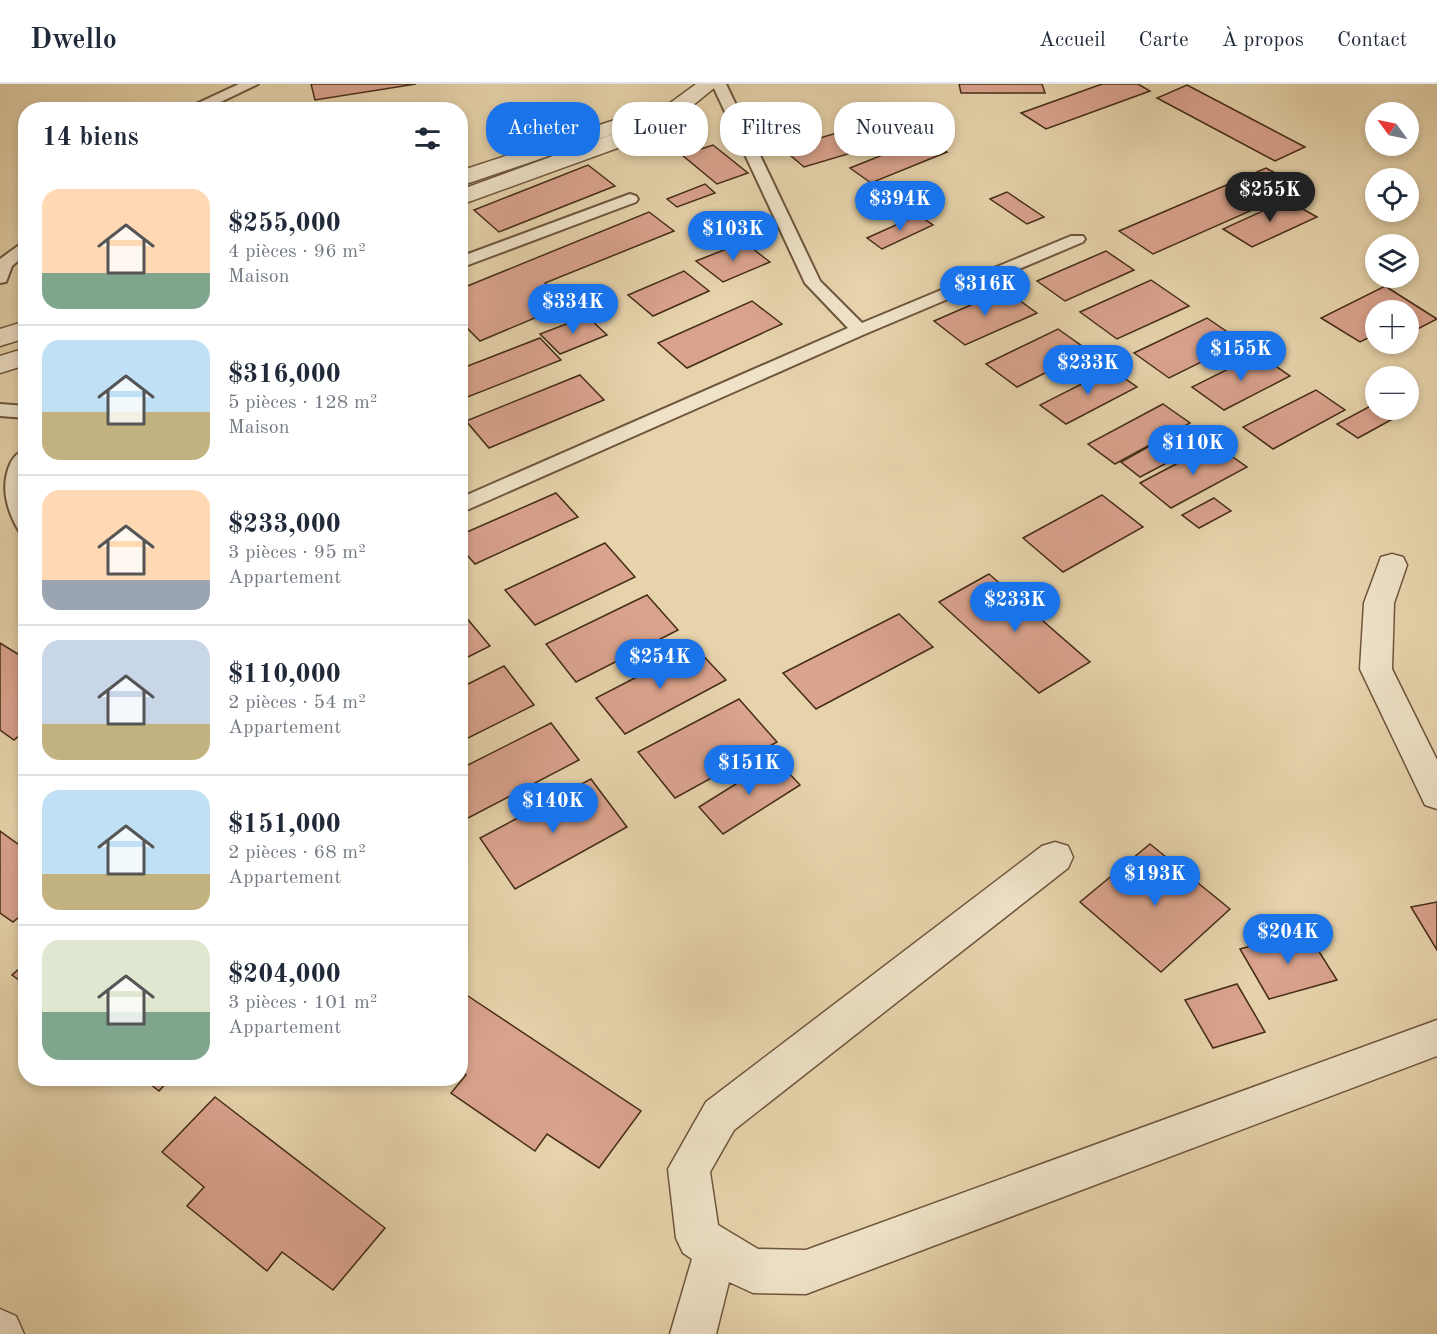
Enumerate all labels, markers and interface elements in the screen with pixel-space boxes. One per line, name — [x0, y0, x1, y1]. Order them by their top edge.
text: Dwello — [30, 27, 117, 55]
text: Accueil — [1039, 30, 1106, 51]
text: Carte — [1139, 30, 1189, 51]
text: À propos — [1222, 30, 1304, 51]
text: Contact — [1337, 30, 1407, 51]
chip: Acheter — [486, 102, 600, 156]
chip: Louer — [612, 102, 708, 156]
chip: Filtres — [720, 102, 822, 156]
chip: Nouveau — [834, 102, 955, 156]
north arrow — [1365, 102, 1419, 156]
map controls — [1365, 102, 1419, 420]
icon: filters — [411, 122, 444, 155]
text: 14 biens — [42, 125, 139, 151]
button: locate — [1365, 168, 1419, 222]
pin: $255K — [1228, 172, 1312, 223]
pin: $394K — [858, 181, 942, 232]
text: $255K — [1239, 181, 1301, 201]
text: $394K — [869, 190, 931, 210]
text: $255,000 — [228, 211, 341, 237]
pin: $103K — [691, 211, 775, 262]
icon: home — [90, 213, 162, 285]
text: $103K — [702, 220, 764, 240]
button: layers — [1365, 234, 1419, 288]
text: 4 pièces · 96 m² — [228, 242, 366, 262]
pin: $316K — [943, 266, 1027, 317]
text: Maison — [228, 267, 289, 287]
text: $316K — [954, 275, 1016, 295]
pin: $334K — [531, 284, 615, 335]
text: $334K — [542, 293, 604, 313]
button: + — [1365, 300, 1419, 354]
pin: $155K — [1199, 331, 1283, 382]
text: $155K — [1210, 340, 1272, 360]
pin: $233K — [1046, 345, 1130, 396]
text: $233K — [1057, 354, 1119, 374]
text: $316,000 — [228, 362, 341, 388]
icon: home — [90, 364, 162, 436]
button: − — [1365, 366, 1419, 420]
text: 5 pièces · 128 m² — [228, 393, 377, 413]
text: Maison — [228, 418, 289, 438]
pin: $110K — [1151, 425, 1235, 476]
text: $110K — [1162, 434, 1224, 454]
text: $233,000 — [228, 512, 341, 538]
icon: home — [90, 514, 162, 586]
text: 3 pièces · 95 m² — [228, 543, 366, 563]
text: Appartement — [228, 568, 341, 588]
pin: $233K — [973, 582, 1057, 633]
text: $233K — [984, 591, 1046, 611]
pin: $254K — [618, 639, 702, 690]
text: $254K — [629, 648, 691, 668]
text: $110,000 — [228, 662, 341, 688]
icon: home — [90, 664, 162, 736]
text: 2 pièces · 54 m² — [228, 693, 366, 713]
text: Appartement — [228, 718, 341, 738]
pin: $151K — [707, 745, 791, 796]
text: $151K — [718, 754, 780, 774]
pin: $140K — [511, 783, 595, 834]
text: $140K — [522, 792, 584, 812]
text: $151,000 — [228, 812, 341, 838]
icon: home — [90, 814, 162, 886]
text: 2 pièces · 68 m² — [228, 843, 366, 863]
pin: $193K — [1113, 856, 1197, 907]
text: $193K — [1124, 865, 1186, 885]
text: Appartement — [228, 868, 341, 888]
pin: $204K — [1246, 914, 1330, 965]
text: $204K — [1257, 923, 1319, 943]
text: $204,000 — [228, 962, 341, 988]
icon: home — [90, 964, 162, 1036]
text: 3 pièces · 101 m² — [228, 993, 377, 1013]
text: Appartement — [228, 1018, 341, 1038]

